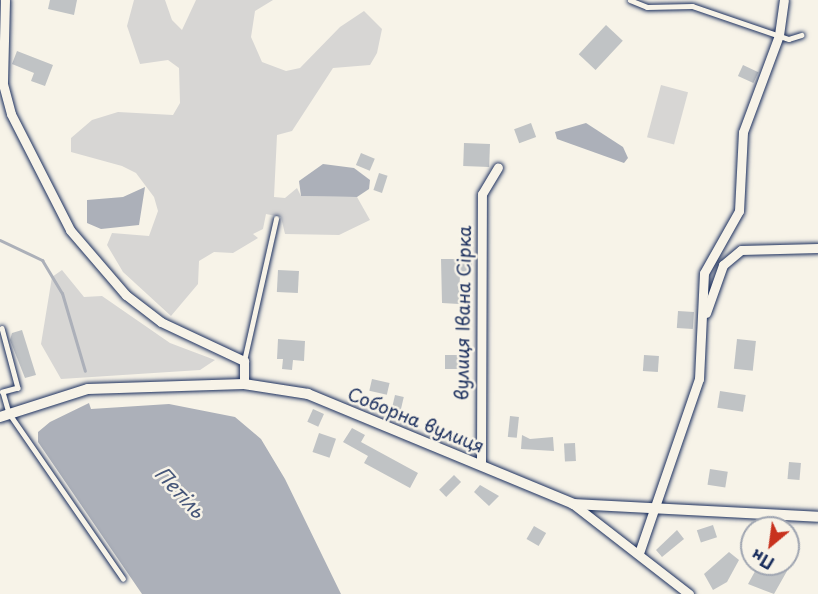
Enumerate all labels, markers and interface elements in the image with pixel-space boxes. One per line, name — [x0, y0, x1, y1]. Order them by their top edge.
street label: вулиця Івана Сірка — [451, 225, 475, 401]
street label: Соборна вулиця — [345, 383, 487, 457]
water label: Петіль — [150, 461, 210, 523]
north arrow — [740, 516, 800, 576]
text: Пн — [746, 544, 778, 576]

